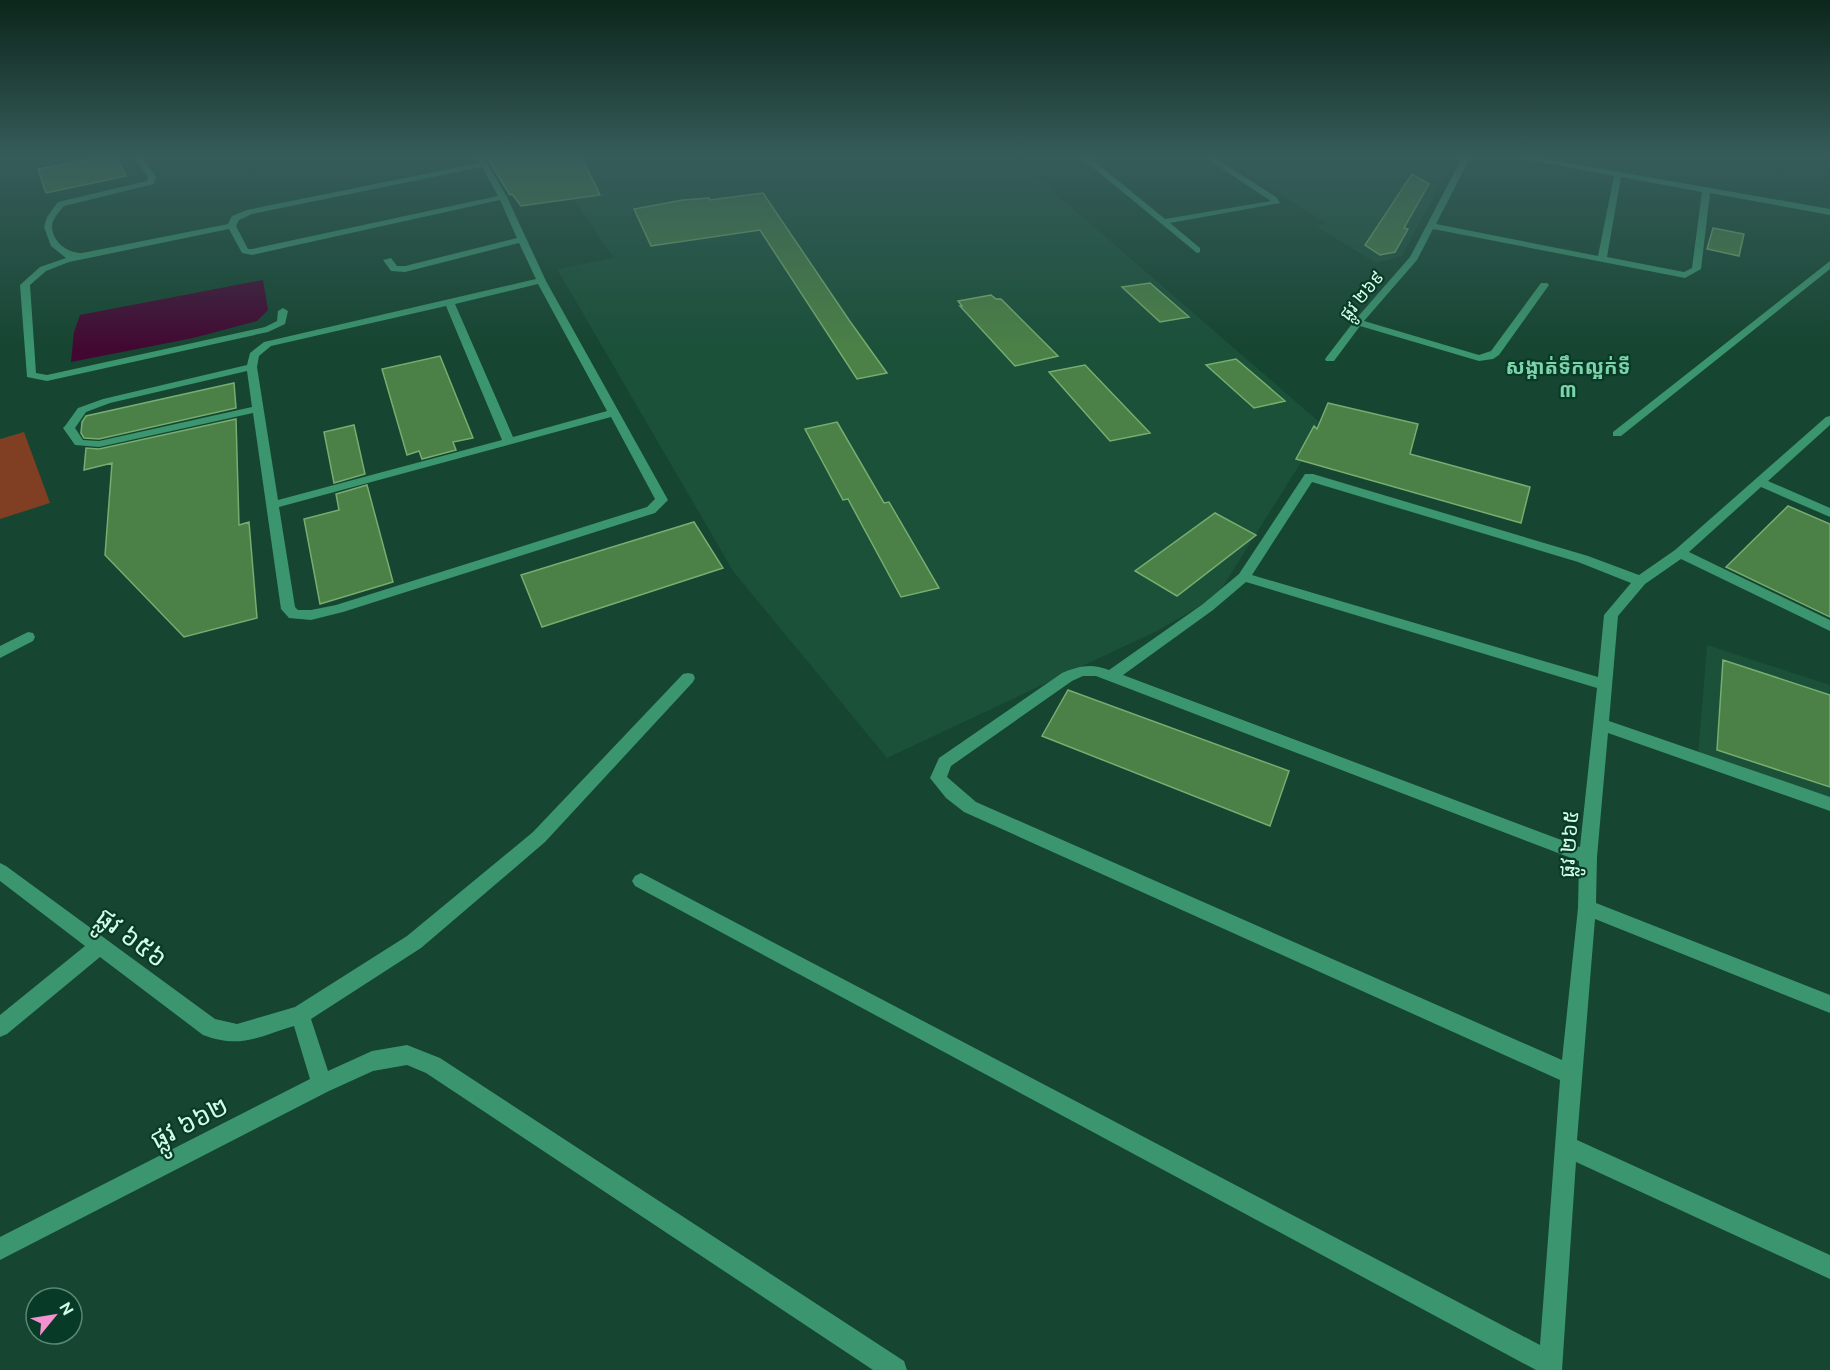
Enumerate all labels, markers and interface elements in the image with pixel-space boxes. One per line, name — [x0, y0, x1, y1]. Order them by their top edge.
street label: ផ្លូវ ២៦៩ — [1335, 266, 1393, 328]
district label: សង្កាត់ទឹកល្អក់ទី ៣ — [1506, 354, 1630, 401]
street label: ផ្លូវ ២៦៥ — [1554, 810, 1591, 879]
street label: ផ្លូវ ៦៥៦ — [85, 901, 173, 981]
street label: ផ្លូវ ៦៦២ — [145, 1090, 237, 1163]
north arrow — [24, 1286, 84, 1346]
text: N — [56, 1299, 78, 1318]

